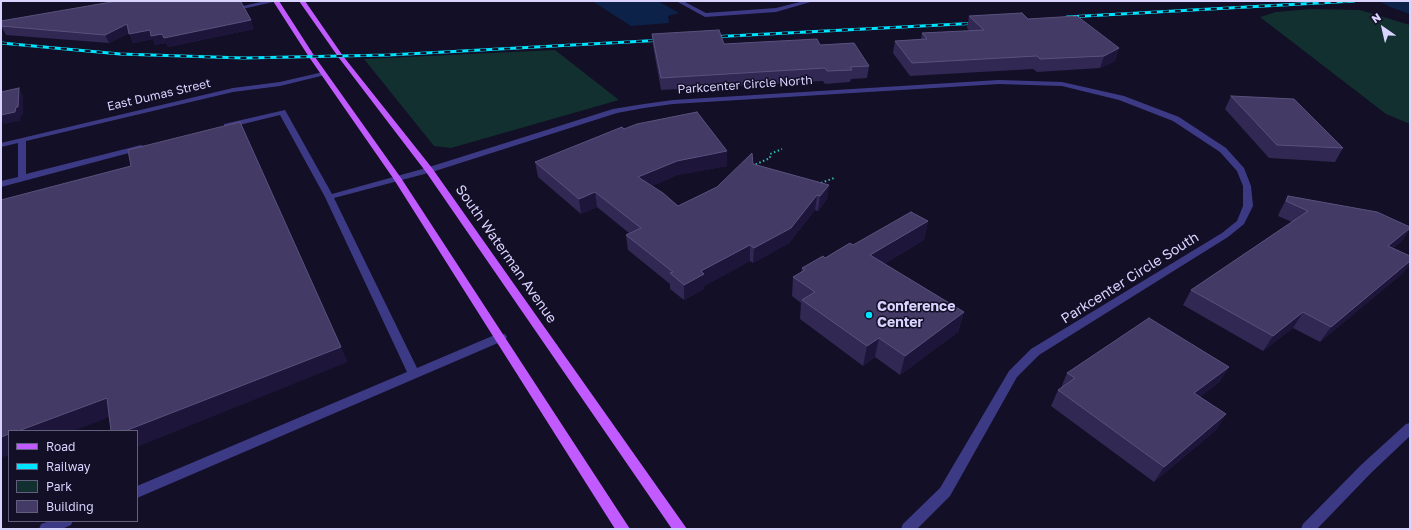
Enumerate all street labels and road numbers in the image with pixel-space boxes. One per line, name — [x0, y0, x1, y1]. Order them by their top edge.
street label: Parkcenter Circle North — [677, 73, 813, 97]
street label: East Dumas Street — [106, 76, 212, 114]
street label: South Waterman Avenue — [452, 182, 560, 326]
street label: Parkcenter Circle South — [1058, 229, 1202, 327]

